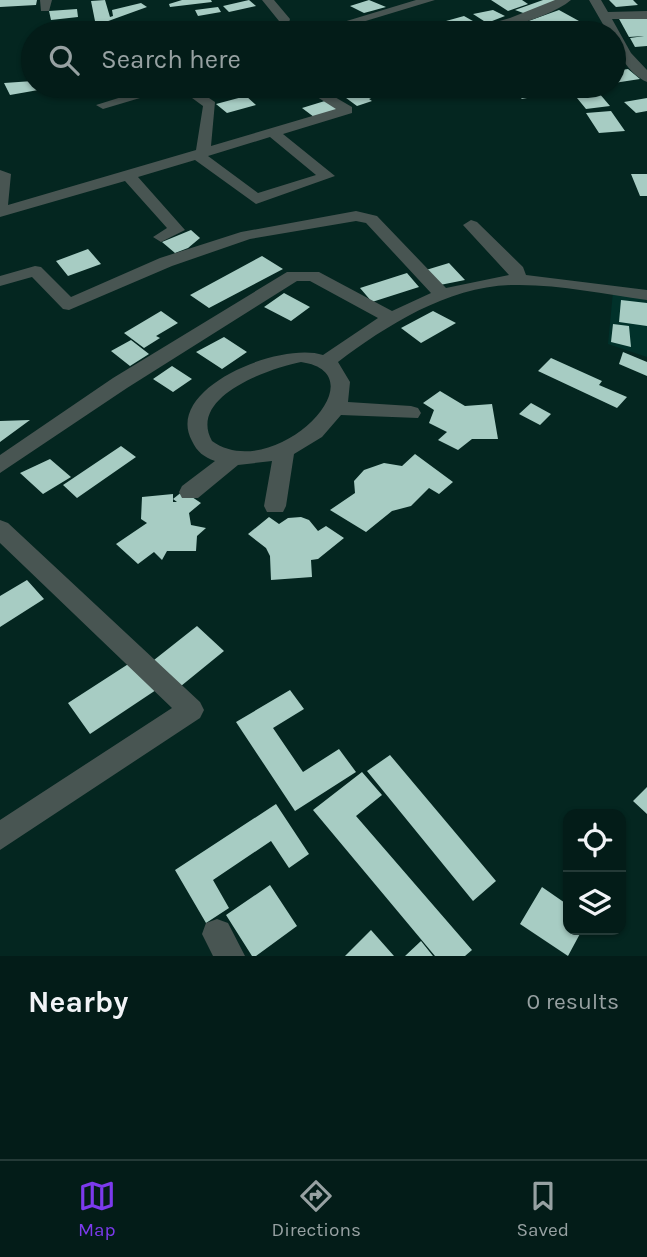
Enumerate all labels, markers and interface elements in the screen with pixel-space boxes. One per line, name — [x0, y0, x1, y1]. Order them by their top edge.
search box — [21, 21, 626, 98]
icon: search — [45, 41, 83, 79]
text: Search here — [101, 44, 241, 75]
map controls — [563, 809, 626, 935]
button: locate — [563, 809, 626, 872]
button: layers — [563, 872, 626, 935]
text: Nearby — [28, 984, 128, 1020]
text: 0 results — [527, 988, 619, 1015]
tab: Map — [78, 1177, 116, 1241]
tab: Directions — [272, 1177, 361, 1241]
tab: Saved — [517, 1177, 569, 1241]

